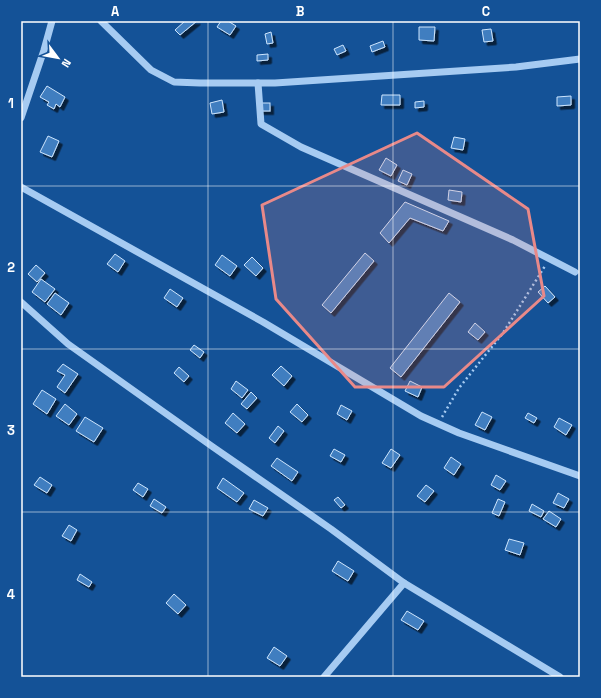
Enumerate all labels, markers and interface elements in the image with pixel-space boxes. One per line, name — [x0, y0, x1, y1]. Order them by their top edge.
text: A — [111, 3, 120, 20]
text: B — [296, 3, 305, 20]
text: C — [482, 3, 490, 20]
north arrow — [38, 38, 78, 78]
text: N — [59, 56, 74, 70]
text: 1 — [8, 95, 14, 112]
text: 2 — [7, 259, 15, 276]
text: 3 — [7, 422, 15, 439]
text: 4 — [7, 586, 15, 603]

